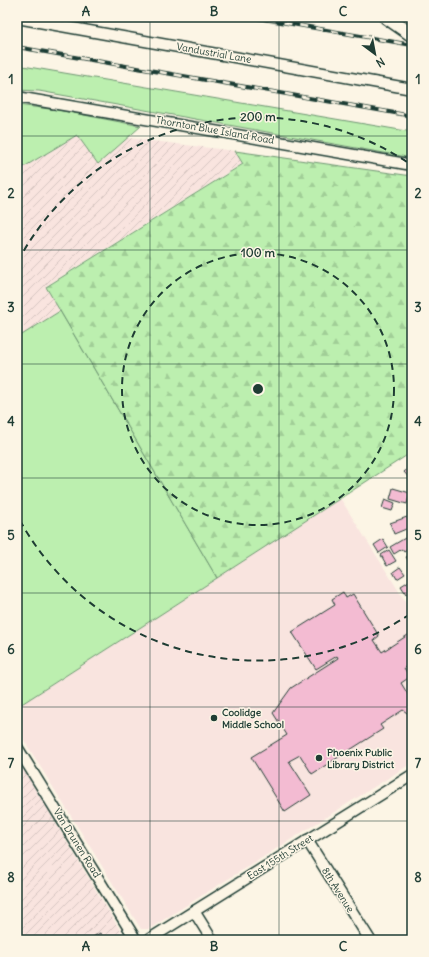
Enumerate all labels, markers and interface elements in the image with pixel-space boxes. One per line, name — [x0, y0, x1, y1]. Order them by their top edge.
text: A — [82, 3, 91, 20]
text: B — [210, 3, 219, 20]
text: C — [339, 3, 348, 20]
north arrow — [355, 34, 395, 74]
street label: Vandustrial Lane — [176, 40, 252, 66]
text: N — [373, 55, 387, 70]
text: 1 — [8, 71, 14, 88]
text: 1 — [415, 71, 421, 88]
text: 200 m — [240, 109, 276, 124]
street label: Thornton Blue Island Road — [155, 113, 275, 147]
text: 2 — [7, 185, 15, 202]
text: 2 — [414, 185, 422, 202]
text: 100 m — [241, 245, 275, 260]
text: 3 — [7, 299, 15, 316]
text: 3 — [414, 299, 422, 316]
centre of rings — [251, 382, 265, 396]
text: 4 — [7, 413, 15, 430]
text: 4 — [414, 413, 422, 430]
text: 5 — [7, 527, 15, 544]
text: 5 — [414, 527, 422, 544]
text: 6 — [7, 641, 15, 658]
text: 6 — [414, 641, 422, 658]
place label: Coolidge Middle School — [222, 706, 284, 731]
marker: Coolidge Middle School — [209, 713, 219, 723]
place label: Phoenix Public Library District — [327, 746, 395, 771]
marker: Phoenix Public Library District — [314, 753, 324, 763]
text: 7 — [8, 755, 15, 772]
text: 7 — [415, 755, 422, 772]
street label: Van Drunen Road — [50, 806, 104, 880]
street label: East 155th Street — [245, 831, 316, 882]
street label: 8th Avenue — [319, 865, 357, 915]
text: 8 — [7, 869, 15, 886]
text: 8 — [414, 869, 422, 886]
text: A — [82, 938, 91, 955]
text: B — [210, 938, 219, 955]
text: C — [339, 938, 348, 955]

